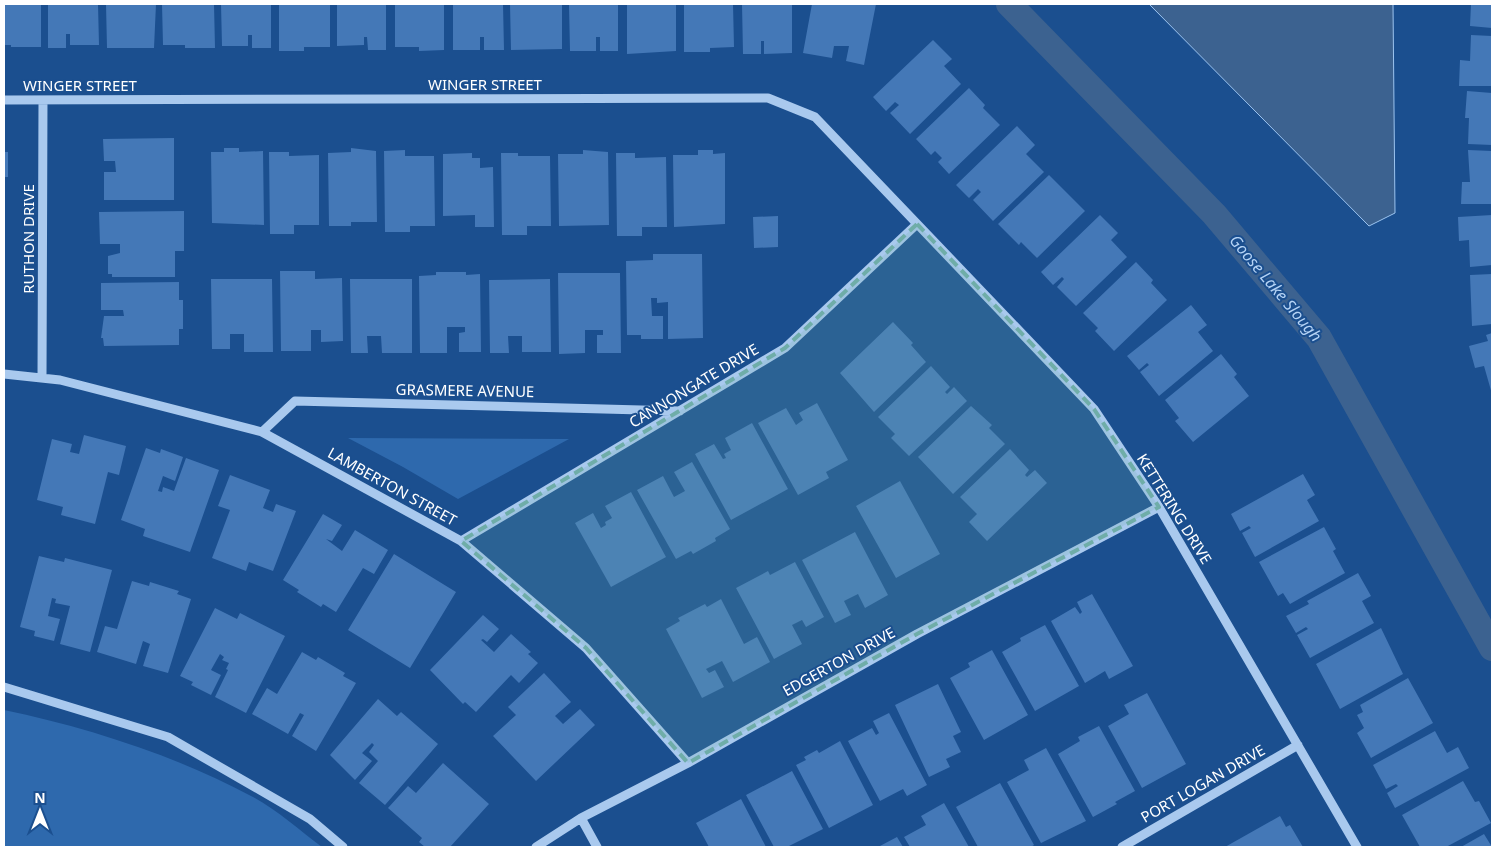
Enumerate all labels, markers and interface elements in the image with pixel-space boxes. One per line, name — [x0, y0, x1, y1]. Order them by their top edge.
street label: WINGER STREET — [428, 74, 543, 94]
street label: WINGER STREET — [23, 75, 138, 95]
street label: RUTHON DRIVE — [18, 184, 38, 294]
water label: Goose Lake Slough — [1225, 230, 1327, 346]
street label: CANNONGATE DRIVE — [625, 339, 762, 432]
street label: GRASMERE AVENUE — [396, 379, 534, 401]
street label: LAMBERTON STREET — [324, 442, 461, 530]
street label: KETTERING DRIVE — [1133, 450, 1217, 567]
street label: EDGERTON DRIVE — [779, 622, 898, 700]
street label: PORT LOGAN DRIVE — [1137, 739, 1268, 827]
north arrow — [15, 786, 65, 836]
text: N — [34, 788, 46, 807]

